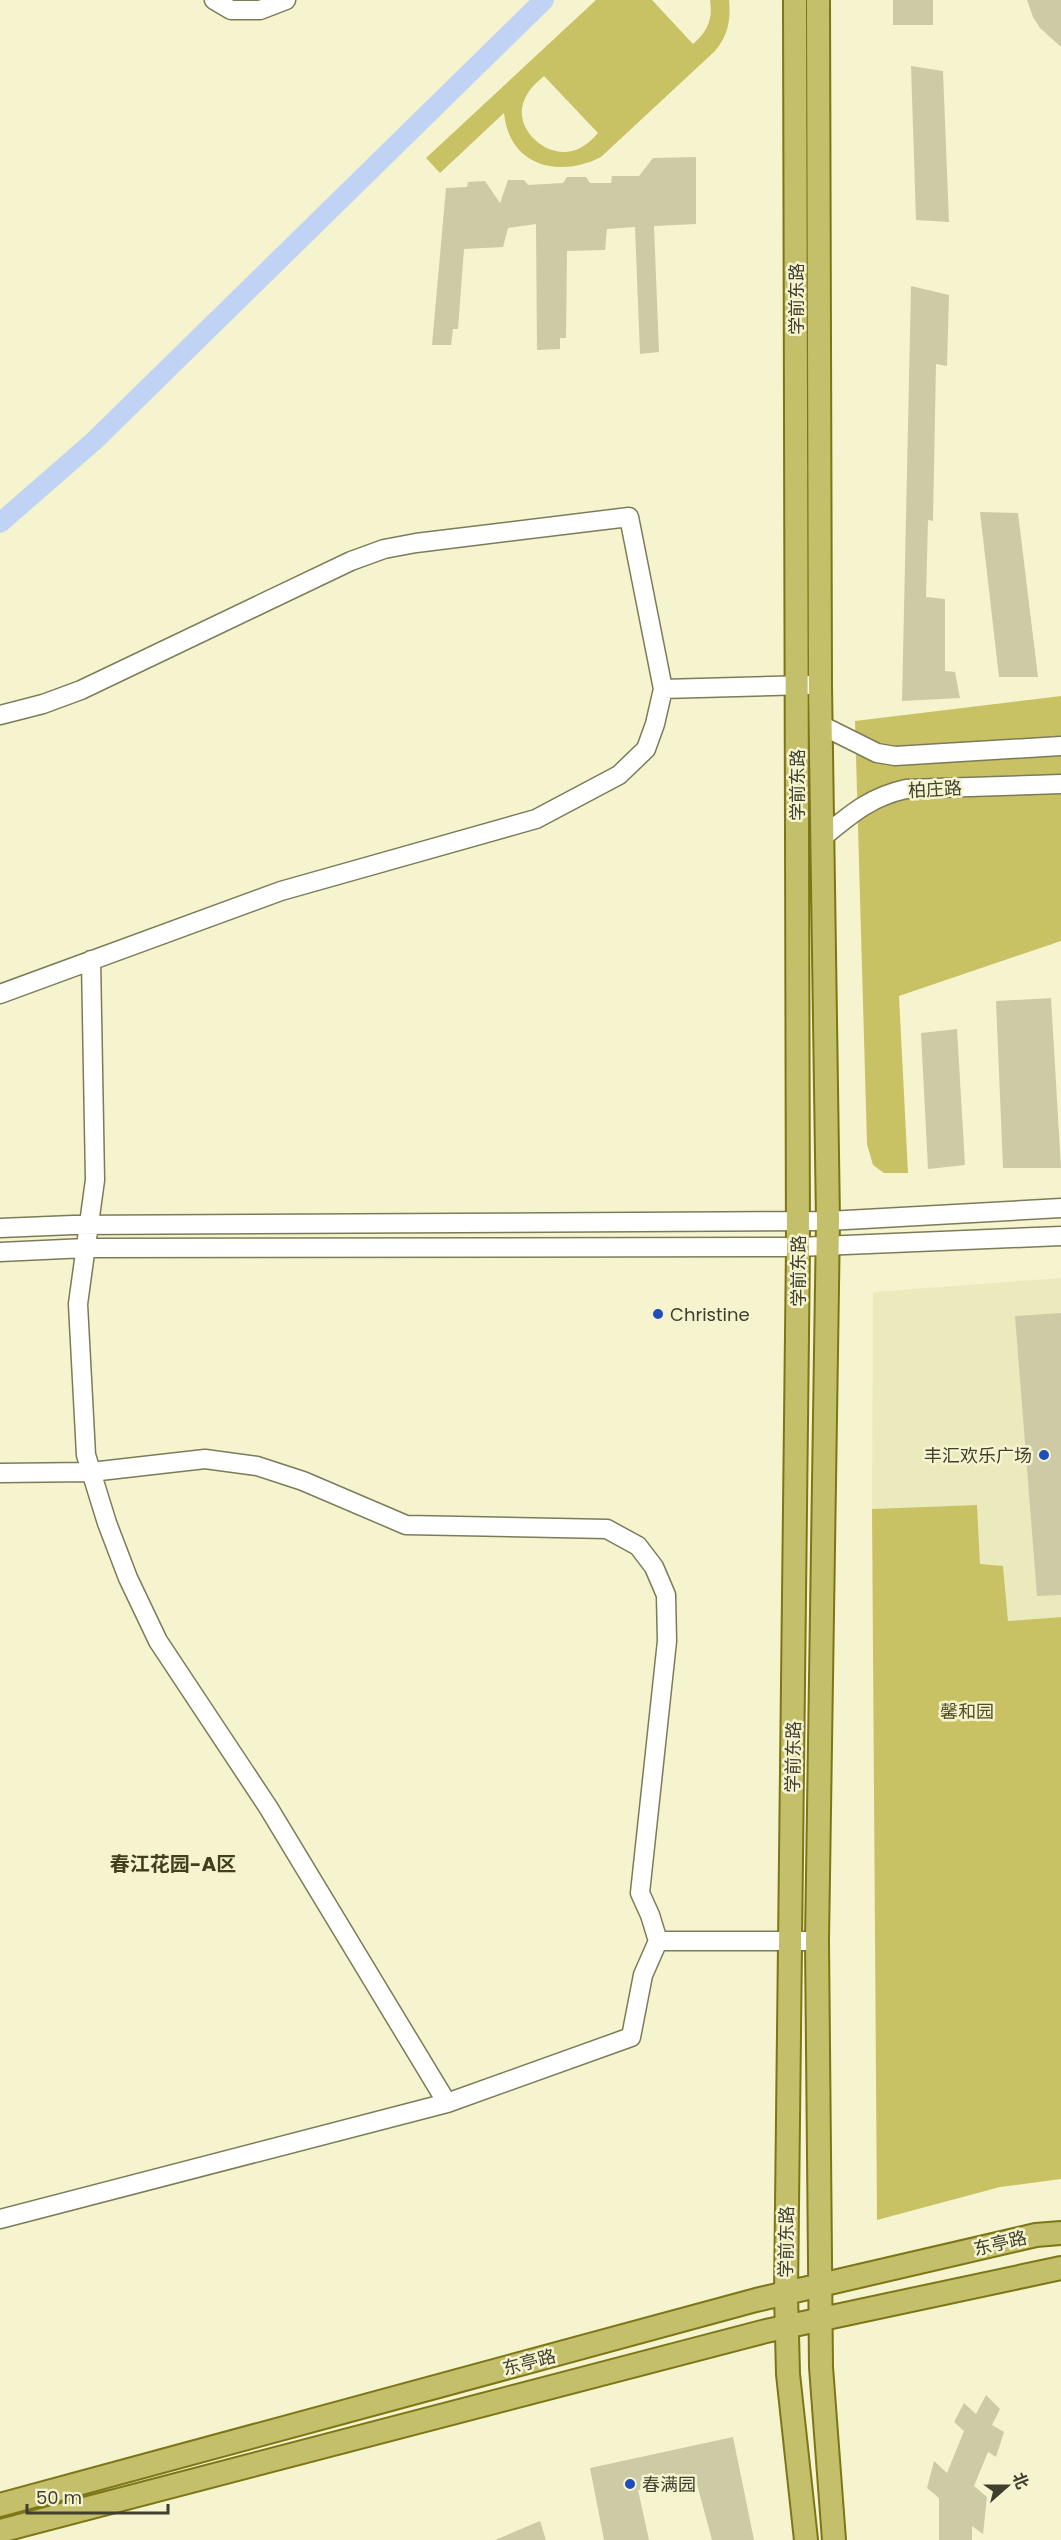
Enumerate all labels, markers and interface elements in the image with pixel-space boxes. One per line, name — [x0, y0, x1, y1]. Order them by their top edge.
street label: 学前东路 — [784, 263, 809, 335]
street label: 学前东路 — [785, 749, 810, 821]
street label: 柏庄路 — [907, 775, 963, 803]
street label: 学前东路 — [786, 1235, 811, 1307]
place label: Christine — [670, 1302, 750, 1327]
marker: Christine — [651, 1307, 665, 1321]
place label: 丰汇欢乐广场 — [924, 1443, 1032, 1468]
marker: 丰汇欢乐广场 — [1037, 1448, 1051, 1462]
park label: 馨和园 — [940, 1699, 994, 1724]
street label: 学前东路 — [780, 1721, 806, 1793]
district label: 春江花园-A区 — [110, 1850, 236, 1878]
street label: 学前东路 — [773, 2206, 799, 2278]
street label: 东亭路 — [971, 2225, 1029, 2261]
street label: 东亭路 — [500, 2343, 558, 2381]
north arrow — [977, 2456, 1037, 2516]
text: 北 — [1007, 2469, 1034, 2492]
place label: 春满园 — [642, 2472, 696, 2497]
scale bar — [27, 2477, 168, 2515]
marker: 春满园 — [623, 2477, 637, 2491]
text: 50 m — [36, 2485, 82, 2510]

